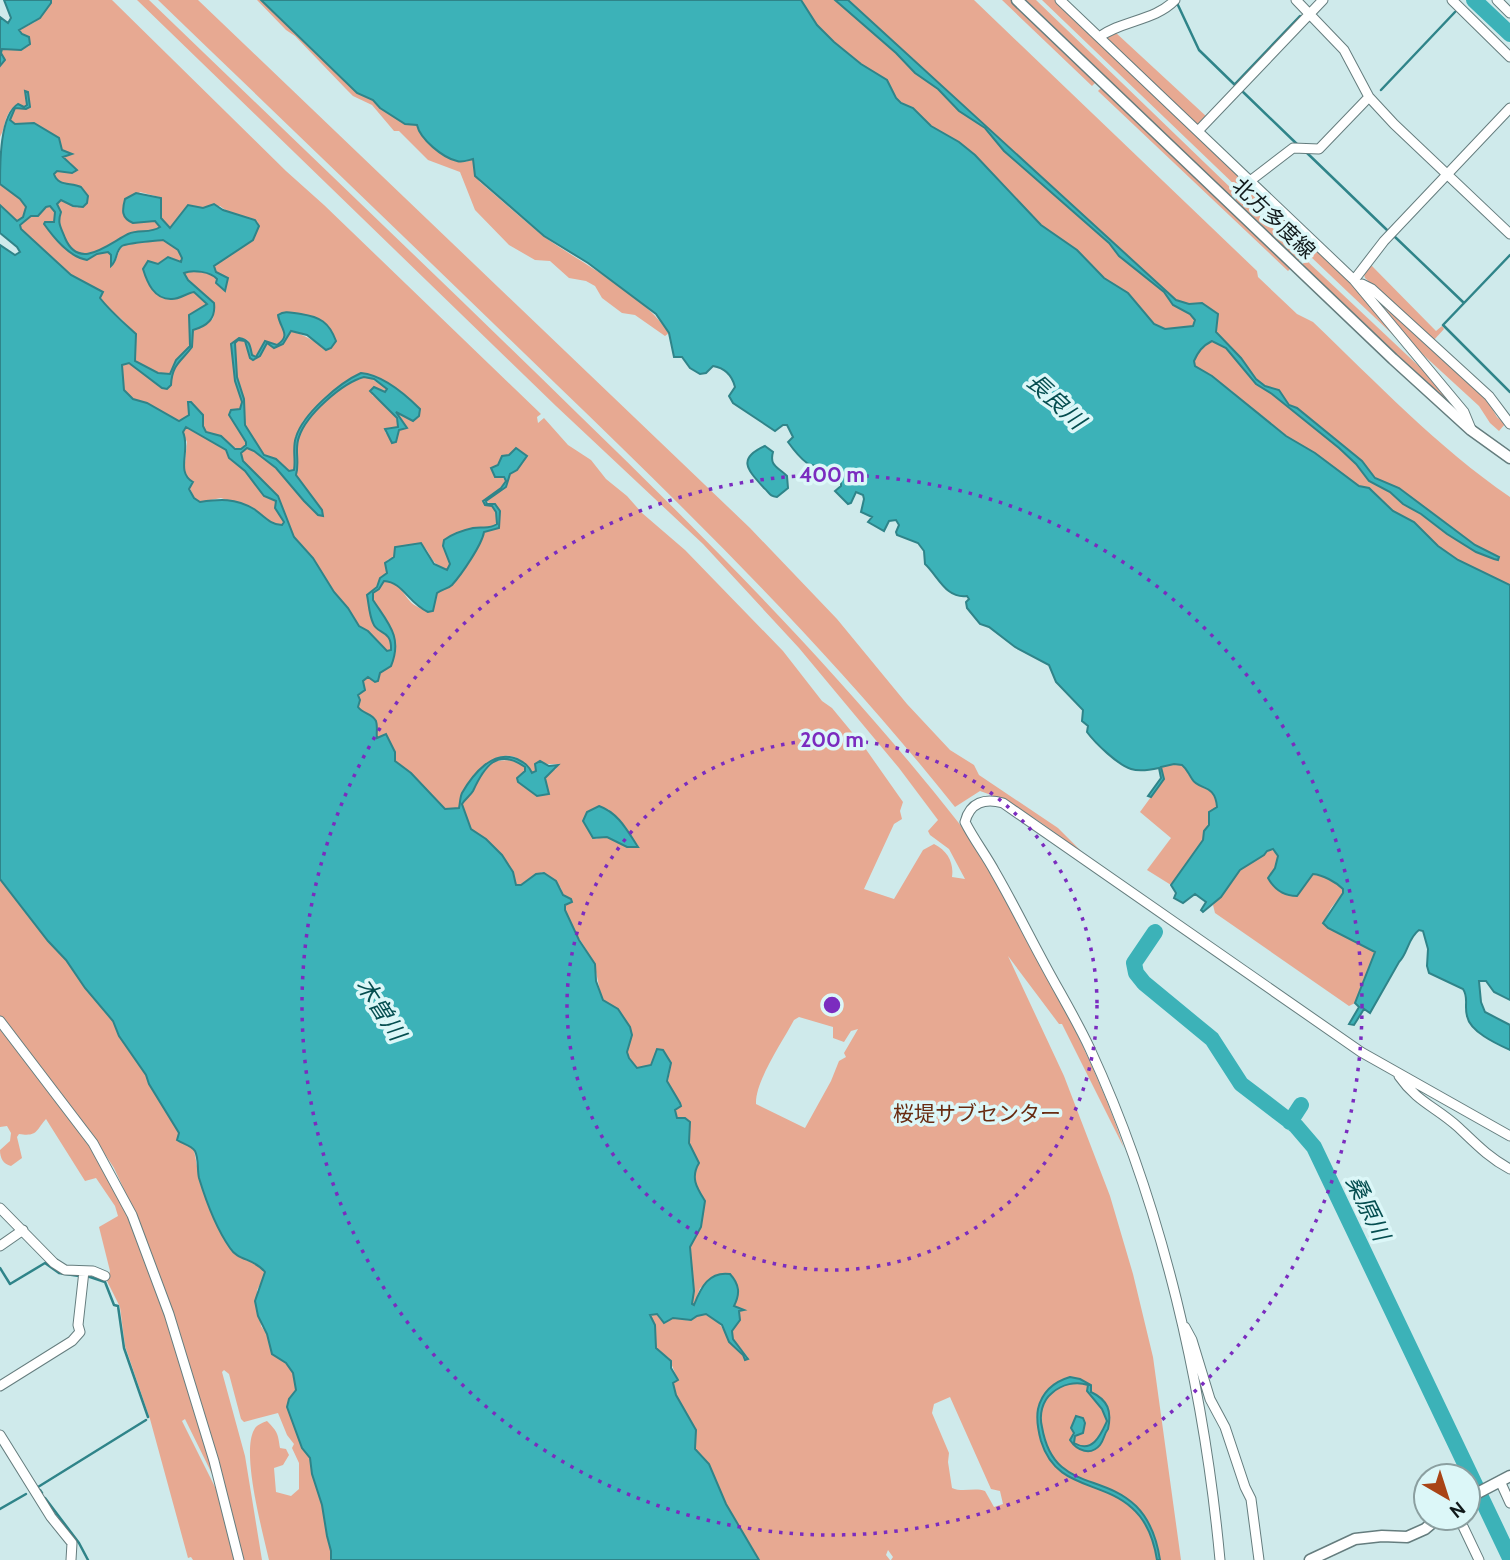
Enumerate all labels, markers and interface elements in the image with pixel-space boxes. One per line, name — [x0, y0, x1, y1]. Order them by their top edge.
street label: 北方多度線 — [1228, 173, 1320, 263]
water label: 長良川 — [1021, 367, 1093, 437]
text: 400 m — [799, 462, 865, 487]
text: 200 m — [800, 727, 864, 752]
water label: 木曽川 — [350, 972, 413, 1048]
centre of rings — [820, 993, 844, 1017]
park label: 桜堤サブセンター — [893, 1101, 1061, 1126]
water label: 桑原川 — [1340, 1171, 1397, 1248]
north arrow — [1412, 1462, 1482, 1532]
text: N — [1445, 1497, 1470, 1523]

